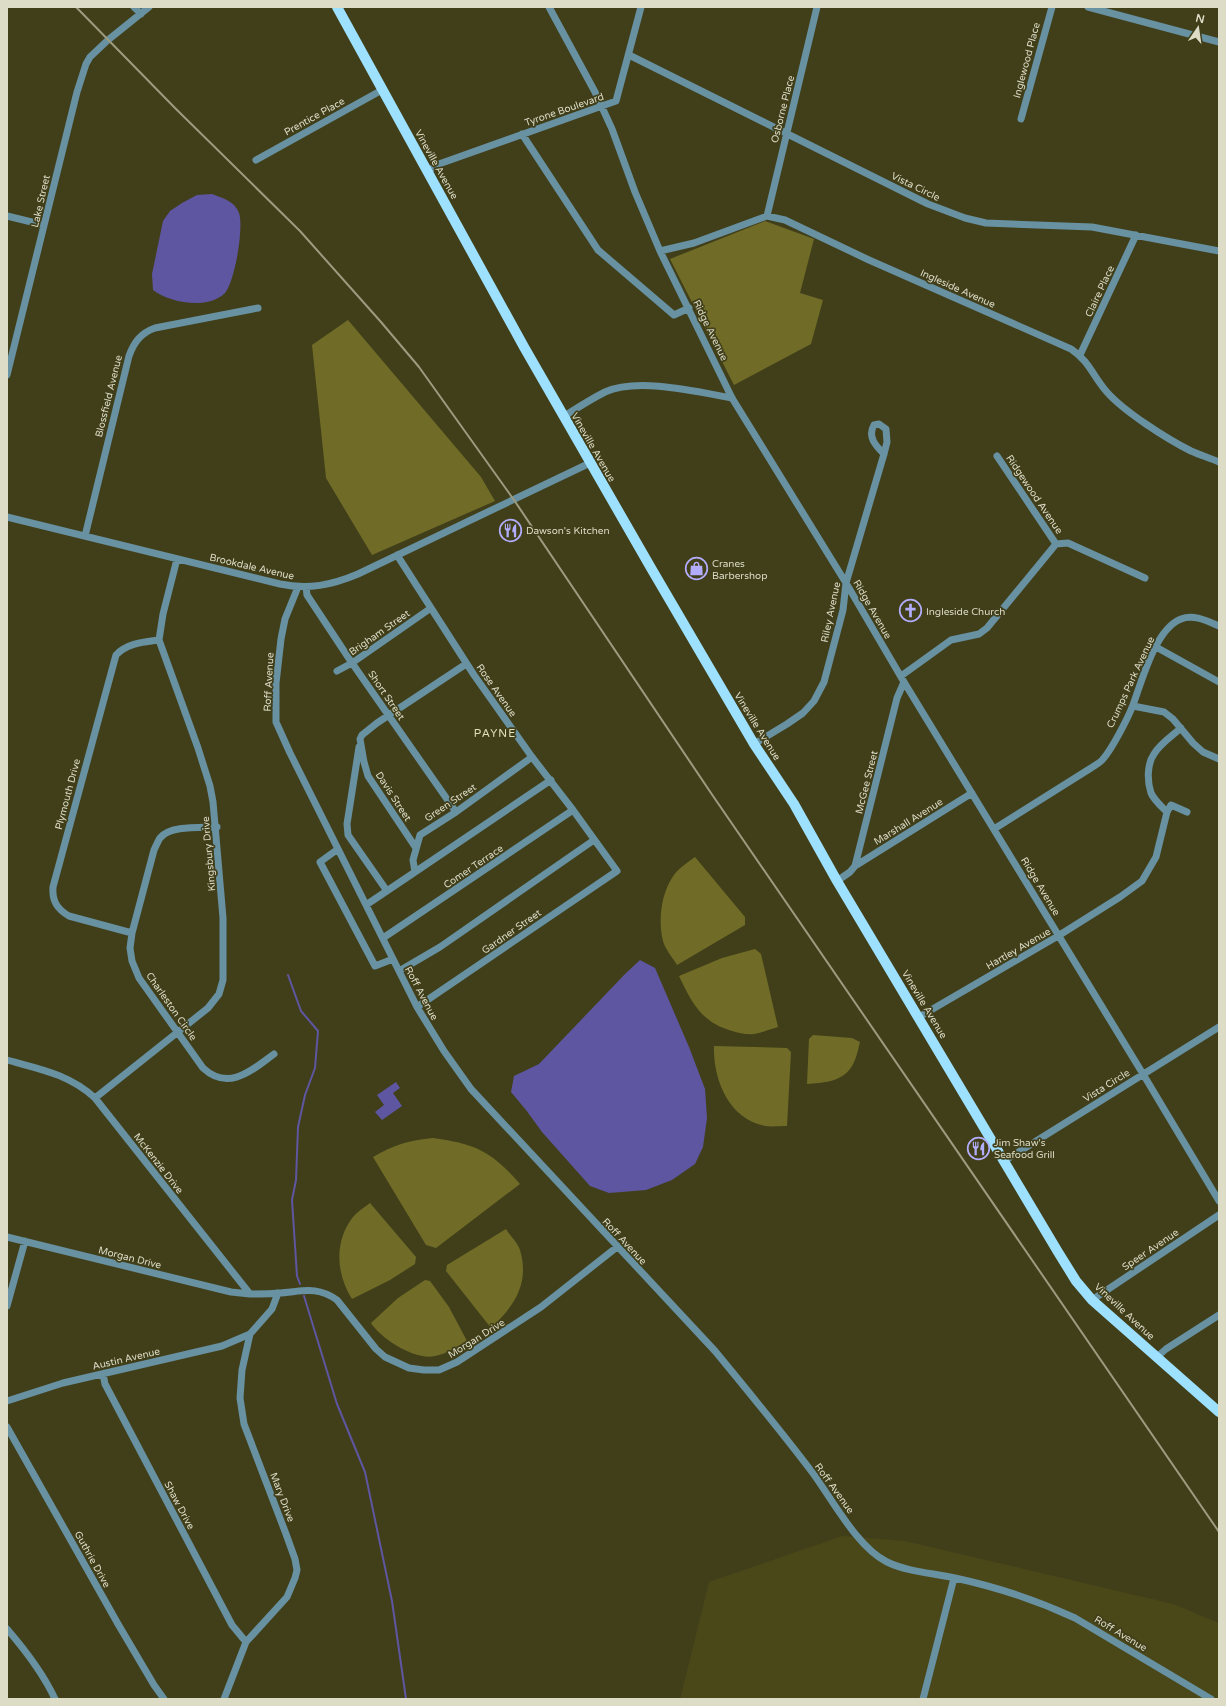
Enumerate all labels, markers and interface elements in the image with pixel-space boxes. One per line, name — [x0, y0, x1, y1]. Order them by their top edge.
north arrow — [1178, 8, 1218, 48]
text: N — [1194, 11, 1206, 26]
street label: Inglewood Place — [1011, 21, 1043, 99]
street label: Osborne Place — [769, 74, 797, 144]
street label: Tyrone Boulevard — [523, 91, 605, 129]
street label: Prentice Place — [282, 95, 347, 138]
street label: Vineville Avenue — [412, 128, 460, 202]
street label: Vista Circle — [889, 170, 942, 204]
street label: Lake Street — [29, 174, 53, 229]
street label: Claire Place — [1083, 264, 1117, 319]
street label: Ingleside Avenue — [918, 267, 997, 311]
street label: Ridge Avenue — [690, 298, 730, 363]
street label: Blossfield Avenue — [93, 354, 125, 439]
street label: Vineville Avenue — [568, 411, 618, 485]
street label: Ridgewood Avenue — [1003, 453, 1065, 537]
restaurant icon: Dawson's Kitchen — [498, 517, 524, 543]
place label: Dawson's Kitchen — [526, 525, 610, 537]
street label: Brookdale Avenue — [208, 551, 296, 583]
shop icon: Cranes Barbershop — [683, 556, 709, 582]
place label: Cranes Barbershop — [712, 558, 767, 582]
street label: Ridge Avenue — [850, 578, 894, 641]
street label: Riley Avenue — [819, 581, 843, 644]
church icon: Ingleside Church — [898, 598, 924, 624]
place label: Ingleside Church — [926, 606, 1005, 618]
street label: Brigham Street — [347, 607, 412, 658]
street label: Crumps Park Avenue — [1104, 635, 1157, 730]
street label: Roff Avenue — [261, 652, 277, 712]
street label: Rose Avenue — [473, 662, 519, 720]
street label: Short Street — [365, 669, 407, 723]
street label: Vineville Avenue — [731, 690, 783, 763]
district label: PAYNE — [474, 727, 516, 740]
street label: McGee Street — [853, 749, 881, 815]
street label: Plymouth Drive — [53, 757, 83, 831]
street label: Davis Street — [373, 769, 414, 824]
street label: Green Street — [422, 781, 479, 825]
street label: Marshall Avenue — [872, 796, 945, 848]
street label: Kingsbury Drive — [200, 816, 218, 892]
street label: Comer Terrace — [441, 842, 506, 891]
street label: Ridge Avenue — [1018, 855, 1063, 918]
street label: Gardner Street — [479, 907, 544, 957]
street label: Hartley Avenue — [984, 925, 1053, 972]
street label: Roff Avenue — [402, 964, 440, 1023]
street label: Vineville Avenue — [899, 968, 950, 1041]
street label: Charleston Circle — [143, 970, 199, 1043]
street label: Vista Circle — [1081, 1067, 1132, 1105]
street label: McKenzie Drive — [131, 1131, 186, 1197]
restaurant icon: Jim Shaw's Seafood Grill — [965, 1135, 991, 1161]
place label: Jim Shaw's Seafood Grill — [994, 1137, 1055, 1161]
street label: Roff Avenue — [600, 1216, 649, 1268]
street label: Speer Avenue — [1120, 1226, 1182, 1273]
street label: Morgan Drive — [97, 1244, 163, 1272]
street label: Vineville Avenue — [1092, 1281, 1157, 1343]
street label: Morgan Drive — [446, 1316, 507, 1361]
street label: Austin Avenue — [91, 1345, 161, 1373]
street label: Roff Avenue — [812, 1461, 857, 1516]
street label: Mary Drive — [267, 1471, 297, 1524]
street label: Shaw Drive — [161, 1479, 197, 1532]
street label: Guthrie Drive — [72, 1529, 113, 1590]
street label: Roff Avenue — [1092, 1613, 1149, 1654]

